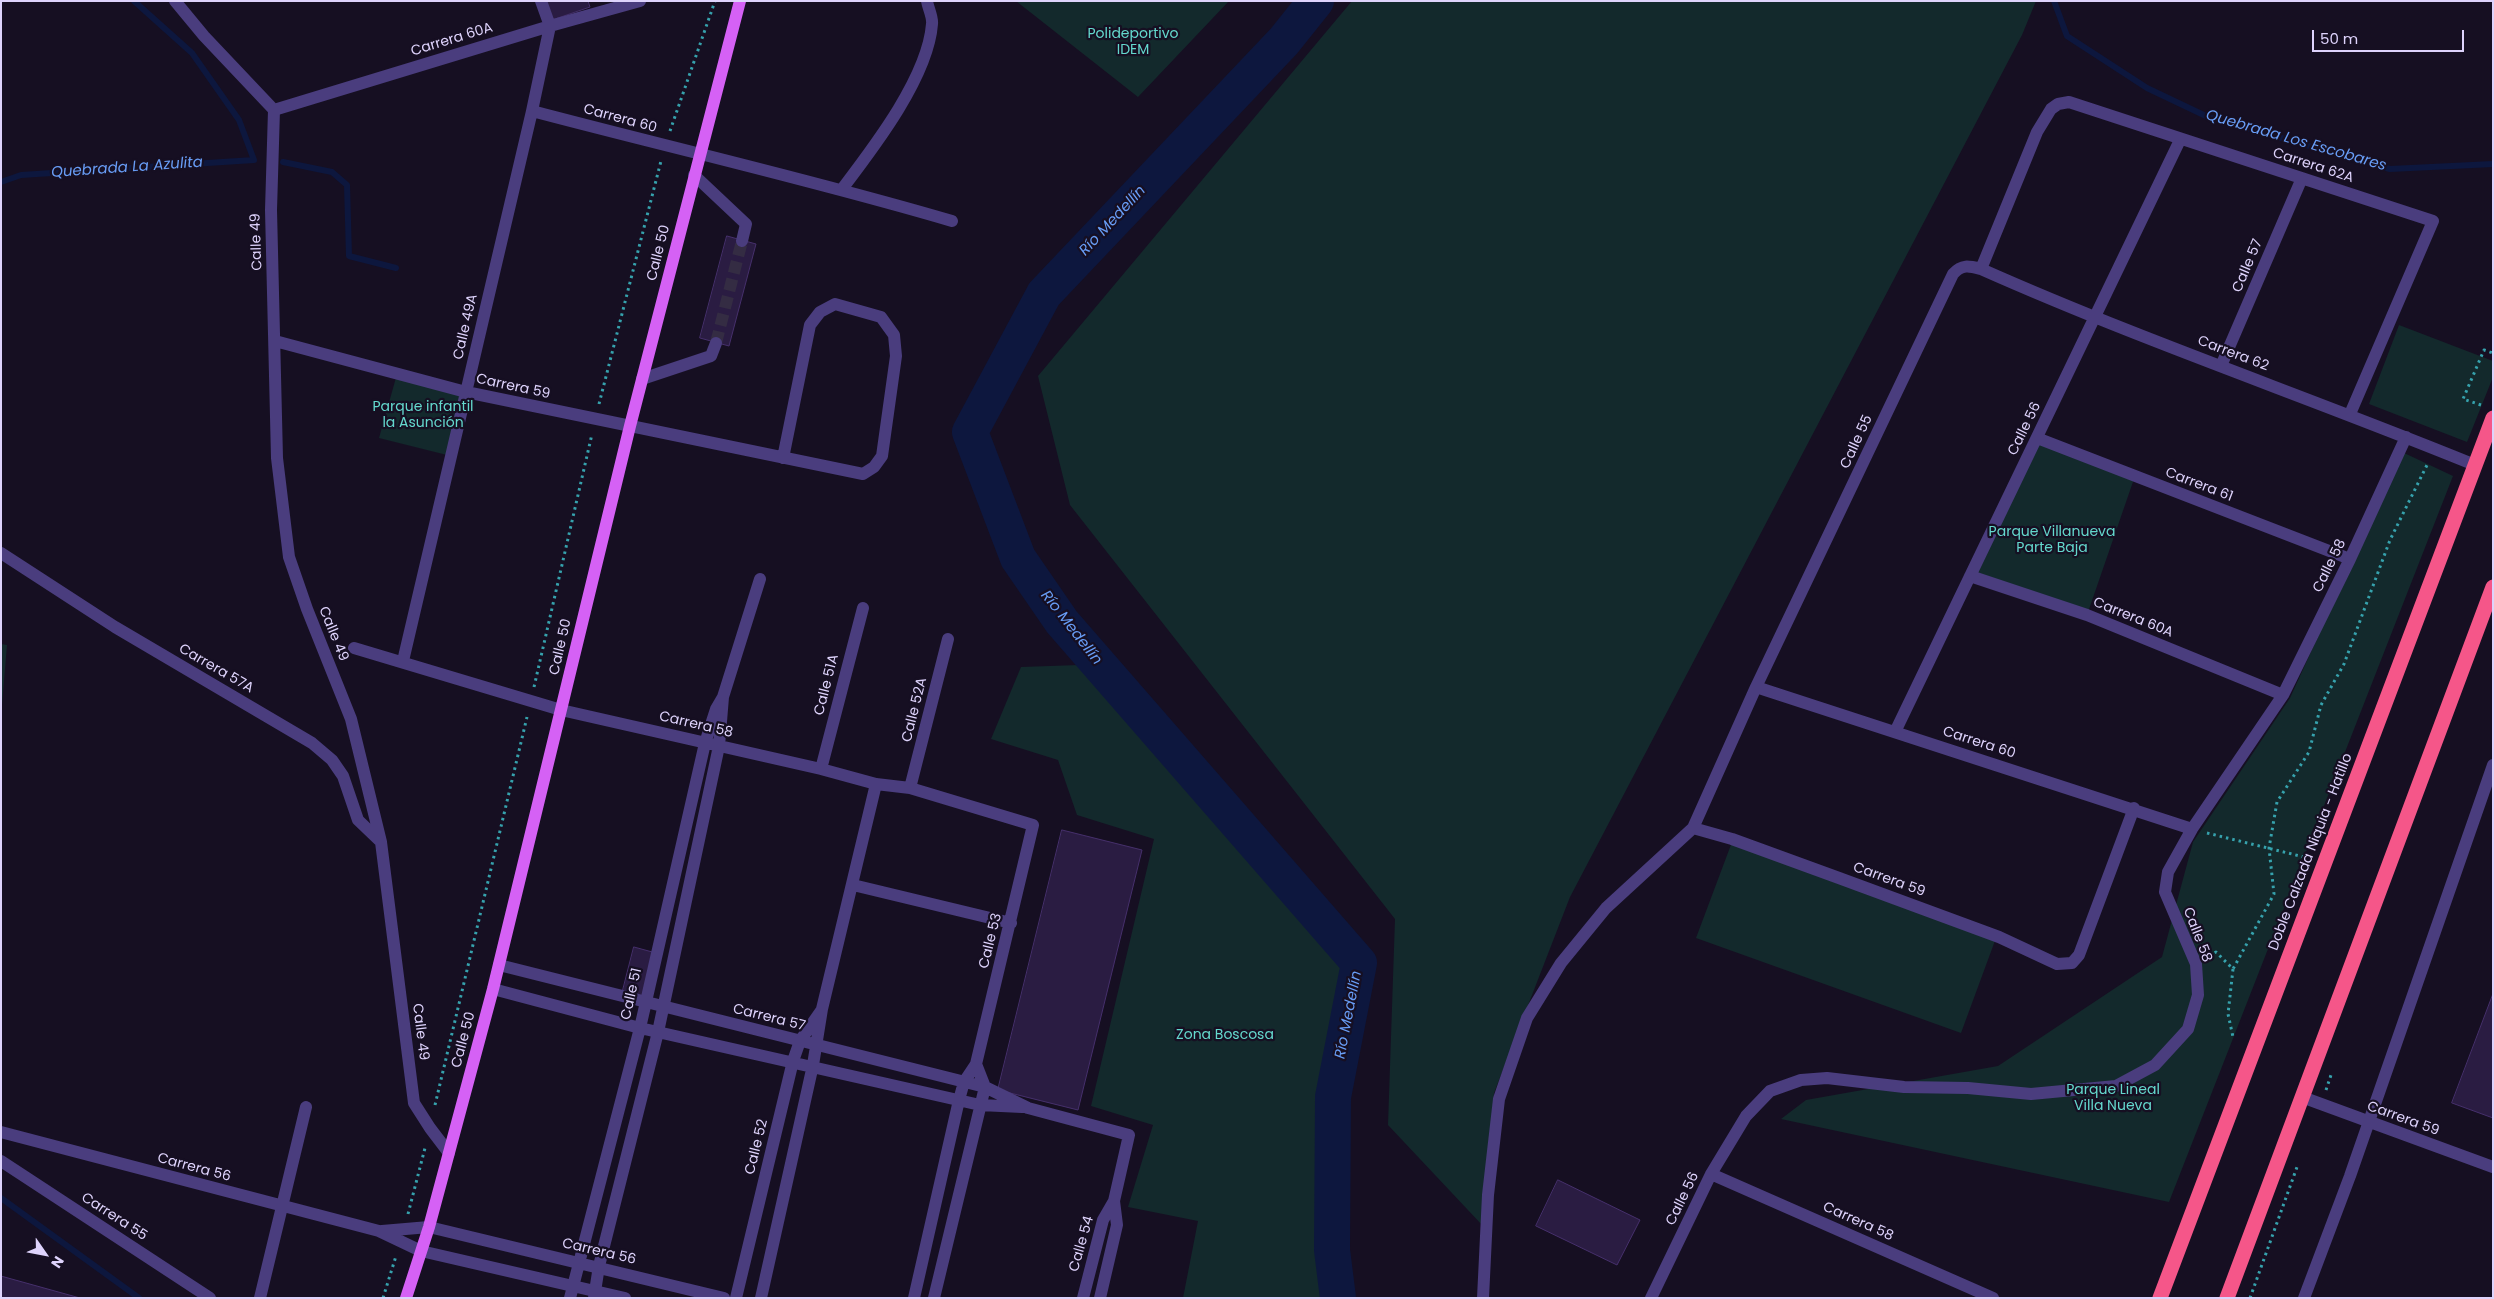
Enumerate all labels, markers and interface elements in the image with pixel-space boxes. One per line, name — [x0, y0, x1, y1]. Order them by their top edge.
street label: Carrera 60A — [409, 20, 495, 60]
scale bar — [2314, 20, 2466, 52]
park label: Polideportivo IDEM — [1087, 26, 1179, 58]
text: 50 m — [2320, 28, 2358, 49]
street label: Carrera 60 — [581, 101, 659, 137]
water label: Quebrada Los Escobares — [2204, 107, 2388, 175]
street label: Carrera 62A — [2270, 145, 2356, 187]
water label: Quebrada La Azulita — [51, 154, 203, 182]
water label: Río Medellín — [1076, 182, 1150, 260]
street label: Calle 49 — [248, 213, 266, 271]
street label: Calle 50 — [644, 223, 674, 283]
street label: Calle 57 — [2229, 237, 2267, 295]
street label: Calle 49A — [450, 293, 482, 361]
street label: Carrera 62 — [2195, 333, 2271, 375]
street label: Carrera 59 — [474, 371, 552, 403]
park label: Parque infantil la Asunción — [372, 399, 474, 432]
street label: Calle 56 — [2005, 400, 2045, 458]
street label: Calle 55 — [1837, 413, 1877, 471]
street label: Carrera 61 — [2163, 464, 2235, 506]
park label: Parque Villanueva Parte Baja — [1989, 524, 2115, 556]
street label: Calle 58 — [2310, 537, 2350, 595]
water label: Río Medellín — [1036, 587, 1106, 669]
street label: Carrera 60A — [2090, 594, 2176, 642]
street label: Calle 49 — [314, 604, 352, 664]
street label: Calle 50 — [546, 617, 576, 677]
street label: Carrera 57A — [176, 641, 256, 697]
street label: Calle 51A — [811, 653, 843, 717]
street label: Calle 52A — [899, 676, 931, 744]
street label: Carrera 58 — [657, 708, 735, 742]
street label: Carrera 60 — [1941, 723, 2017, 763]
street label: Doble Calzada Niquia - Hatillo — [2266, 751, 2356, 953]
street label: Carrera 59 — [1851, 859, 1927, 901]
street label: Calle 58 — [2179, 905, 2215, 965]
street label: Calle 53 — [976, 912, 1006, 970]
street label: Calle 51 — [618, 966, 646, 1022]
water label: Río Medellín — [1332, 969, 1366, 1061]
street label: Carrera 57 — [731, 1001, 807, 1035]
street label: Calle 49 — [408, 1003, 432, 1061]
street label: Calle 50 — [448, 1010, 480, 1070]
park label: Zona Boscosa — [1176, 1027, 1274, 1043]
park label: Parque Lineal Villa Nueva — [2066, 1082, 2160, 1114]
street label: Carrera 59 — [2365, 1098, 2441, 1140]
street label: Calle 52 — [742, 1118, 772, 1176]
street label: Carrera 56 — [155, 1150, 233, 1186]
street label: Calle 56 — [1663, 1170, 1703, 1228]
street label: Carrera 55 — [78, 1189, 150, 1245]
street label: Carrera 58 — [1820, 1199, 1896, 1245]
street label: Calle 54 — [1066, 1214, 1098, 1274]
north arrow — [20, 1229, 70, 1279]
street label: Carrera 56 — [560, 1235, 638, 1269]
text: N — [46, 1252, 69, 1272]

